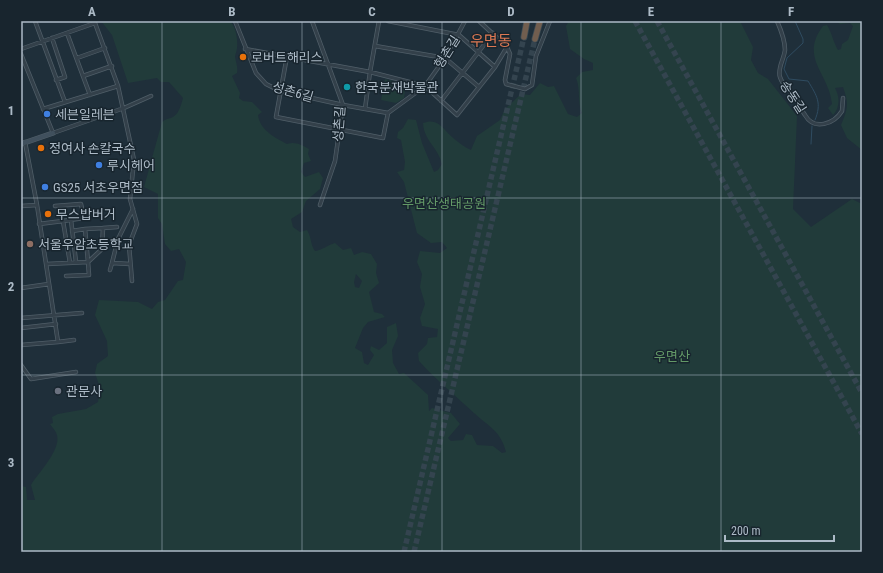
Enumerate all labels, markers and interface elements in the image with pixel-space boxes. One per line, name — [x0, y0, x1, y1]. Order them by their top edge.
text: A — [88, 4, 96, 19]
text: B — [228, 4, 236, 19]
text: C — [368, 4, 376, 19]
text: D — [507, 4, 515, 19]
text: E — [648, 4, 655, 19]
text: F — [788, 4, 794, 19]
district label: 우면동 — [470, 32, 512, 50]
street label: 형촌길 — [431, 33, 463, 71]
place label: 로버트해리스 — [251, 50, 323, 65]
marker: 로버트해리스 — [238, 52, 248, 62]
street label: 송동길 — [777, 78, 809, 116]
street label: 성촌6길 — [271, 79, 315, 105]
place label: 한국분재박물관 — [355, 80, 439, 95]
marker: 한국분재박물관 — [342, 82, 352, 92]
text: 1 — [8, 103, 14, 118]
street label: 성촌길 — [330, 106, 348, 142]
place label: 세븐일레븐 — [55, 107, 115, 122]
marker: 세븐일레븐 — [42, 109, 52, 119]
place label: 정여사 손칼국수 — [49, 141, 136, 156]
marker: 정여사 손칼국수 — [36, 143, 46, 153]
place label: 루시헤어 — [107, 158, 155, 173]
marker: 루시헤어 — [94, 160, 104, 170]
place label: GS25 서초우면점 — [53, 180, 143, 195]
marker: GS25 서초우면점 — [40, 182, 50, 192]
park label: 우면산생태공원 — [402, 196, 486, 211]
place label: 무스밥버거 — [56, 207, 116, 222]
marker: 무스밥버거 — [43, 209, 53, 219]
place label: 서울우암초등학교 — [38, 237, 134, 252]
marker: 서울우암초등학교 — [25, 239, 35, 249]
text: 2 — [8, 279, 15, 294]
park label: 우면산 — [654, 349, 690, 364]
place label: 관문사 — [66, 384, 102, 399]
marker: 관문사 — [53, 386, 63, 396]
text: 3 — [8, 455, 14, 470]
scale bar — [725, 517, 834, 543]
text: 200 m — [731, 524, 761, 538]

